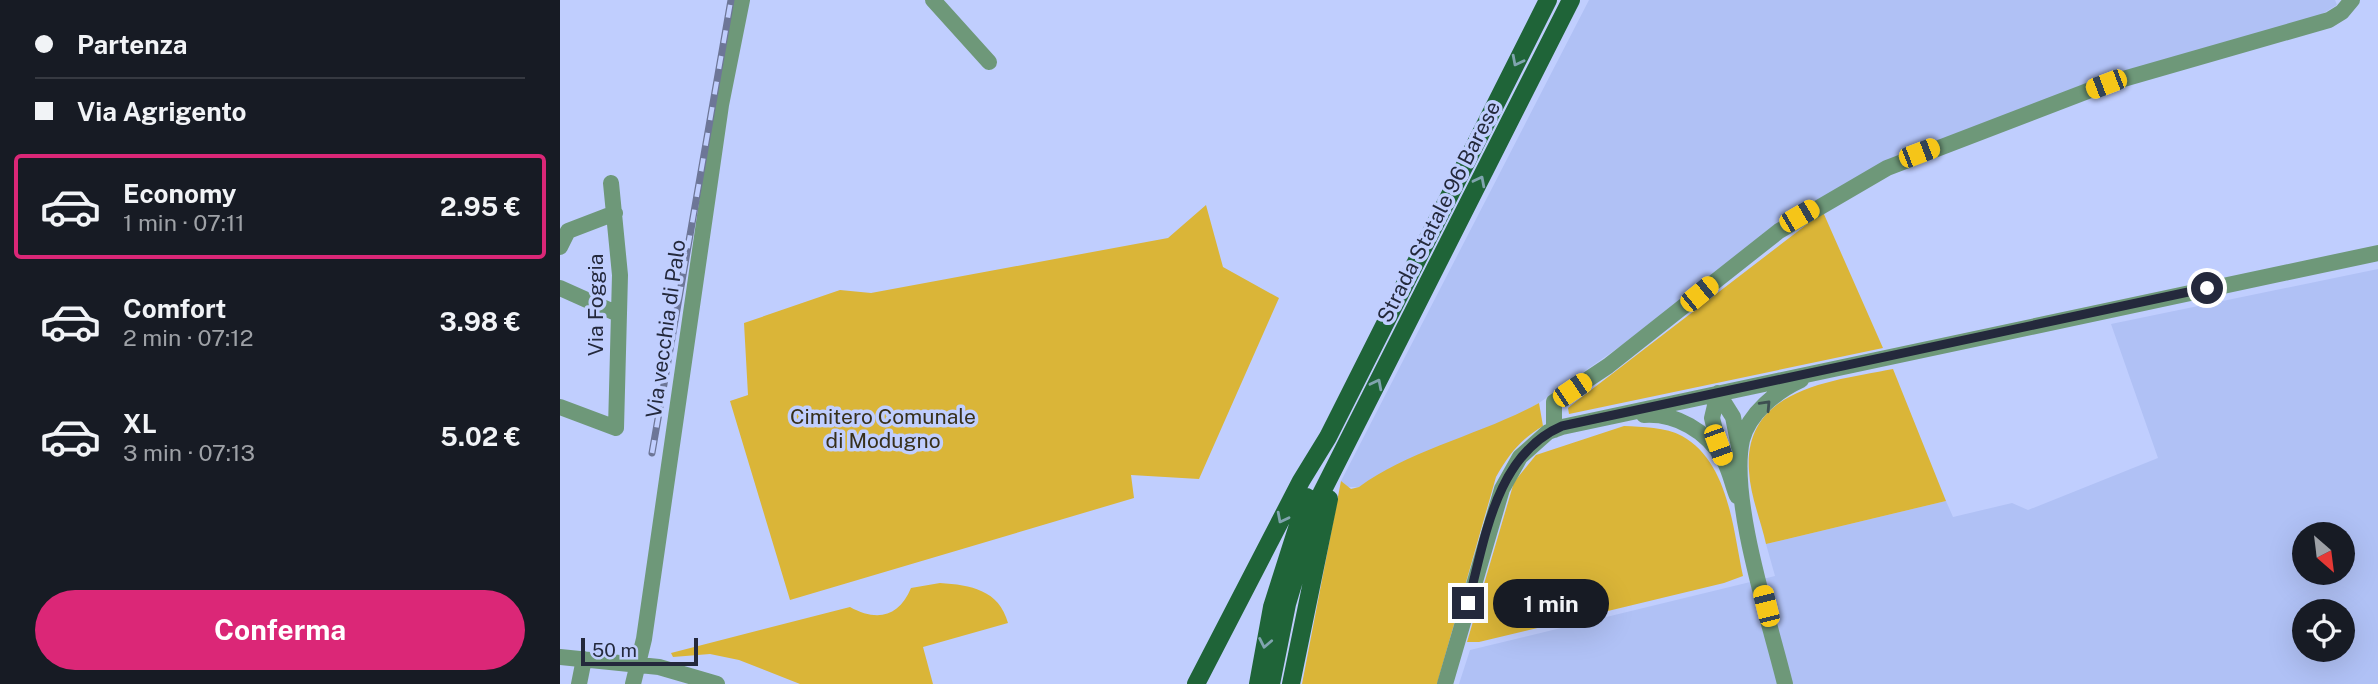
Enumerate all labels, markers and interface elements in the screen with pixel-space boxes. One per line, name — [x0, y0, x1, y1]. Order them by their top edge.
text: Partenza — [77, 29, 188, 60]
one-way arrow — [1512, 54, 1526, 66]
car — [2083, 67, 2130, 101]
text: Via Agrigento — [77, 96, 247, 127]
street label: Strada Statale 96 Barese — [1372, 97, 1505, 327]
car — [1896, 136, 1943, 170]
icon: car — [39, 175, 102, 238]
one-way arrow — [1472, 176, 1485, 188]
text: Economy — [123, 178, 236, 209]
text: 2.95 € — [440, 191, 521, 222]
car — [1776, 196, 1823, 236]
text: 1 min · 07:11 — [123, 209, 245, 236]
street label: Via vecchia di Palo — [641, 238, 690, 420]
street label: Via Foggia — [583, 254, 608, 356]
route start — [2191, 272, 2223, 304]
car — [1677, 273, 1722, 315]
icon: car — [39, 290, 102, 353]
text: Comfort — [123, 293, 226, 324]
text: 3.98 € — [439, 306, 521, 337]
text: 2 min · 07:12 — [123, 324, 253, 351]
car — [1549, 370, 1596, 410]
one-way arrow — [1369, 379, 1383, 391]
one-way arrow — [1757, 400, 1770, 413]
park label: Cimitero Comunale di Modugno — [790, 404, 976, 453]
icon: car — [39, 405, 102, 468]
text: XL — [123, 408, 157, 439]
text: 5.02 € — [440, 421, 521, 452]
car — [1701, 422, 1736, 468]
text: 3 min · 07:13 — [123, 439, 255, 466]
one-way arrow — [1277, 511, 1290, 523]
north arrow — [2292, 522, 2356, 584]
map controls — [2292, 522, 2355, 662]
callout: 1 min — [1492, 578, 1608, 628]
car — [1751, 583, 1782, 629]
route end — [1452, 587, 1484, 619]
button: Conferma — [35, 590, 525, 670]
text: 1 min — [1523, 590, 1579, 617]
button: locate — [2292, 599, 2355, 662]
scale bar — [581, 635, 698, 667]
one-way arrow — [1258, 637, 1273, 649]
text: 50 m — [592, 639, 637, 661]

